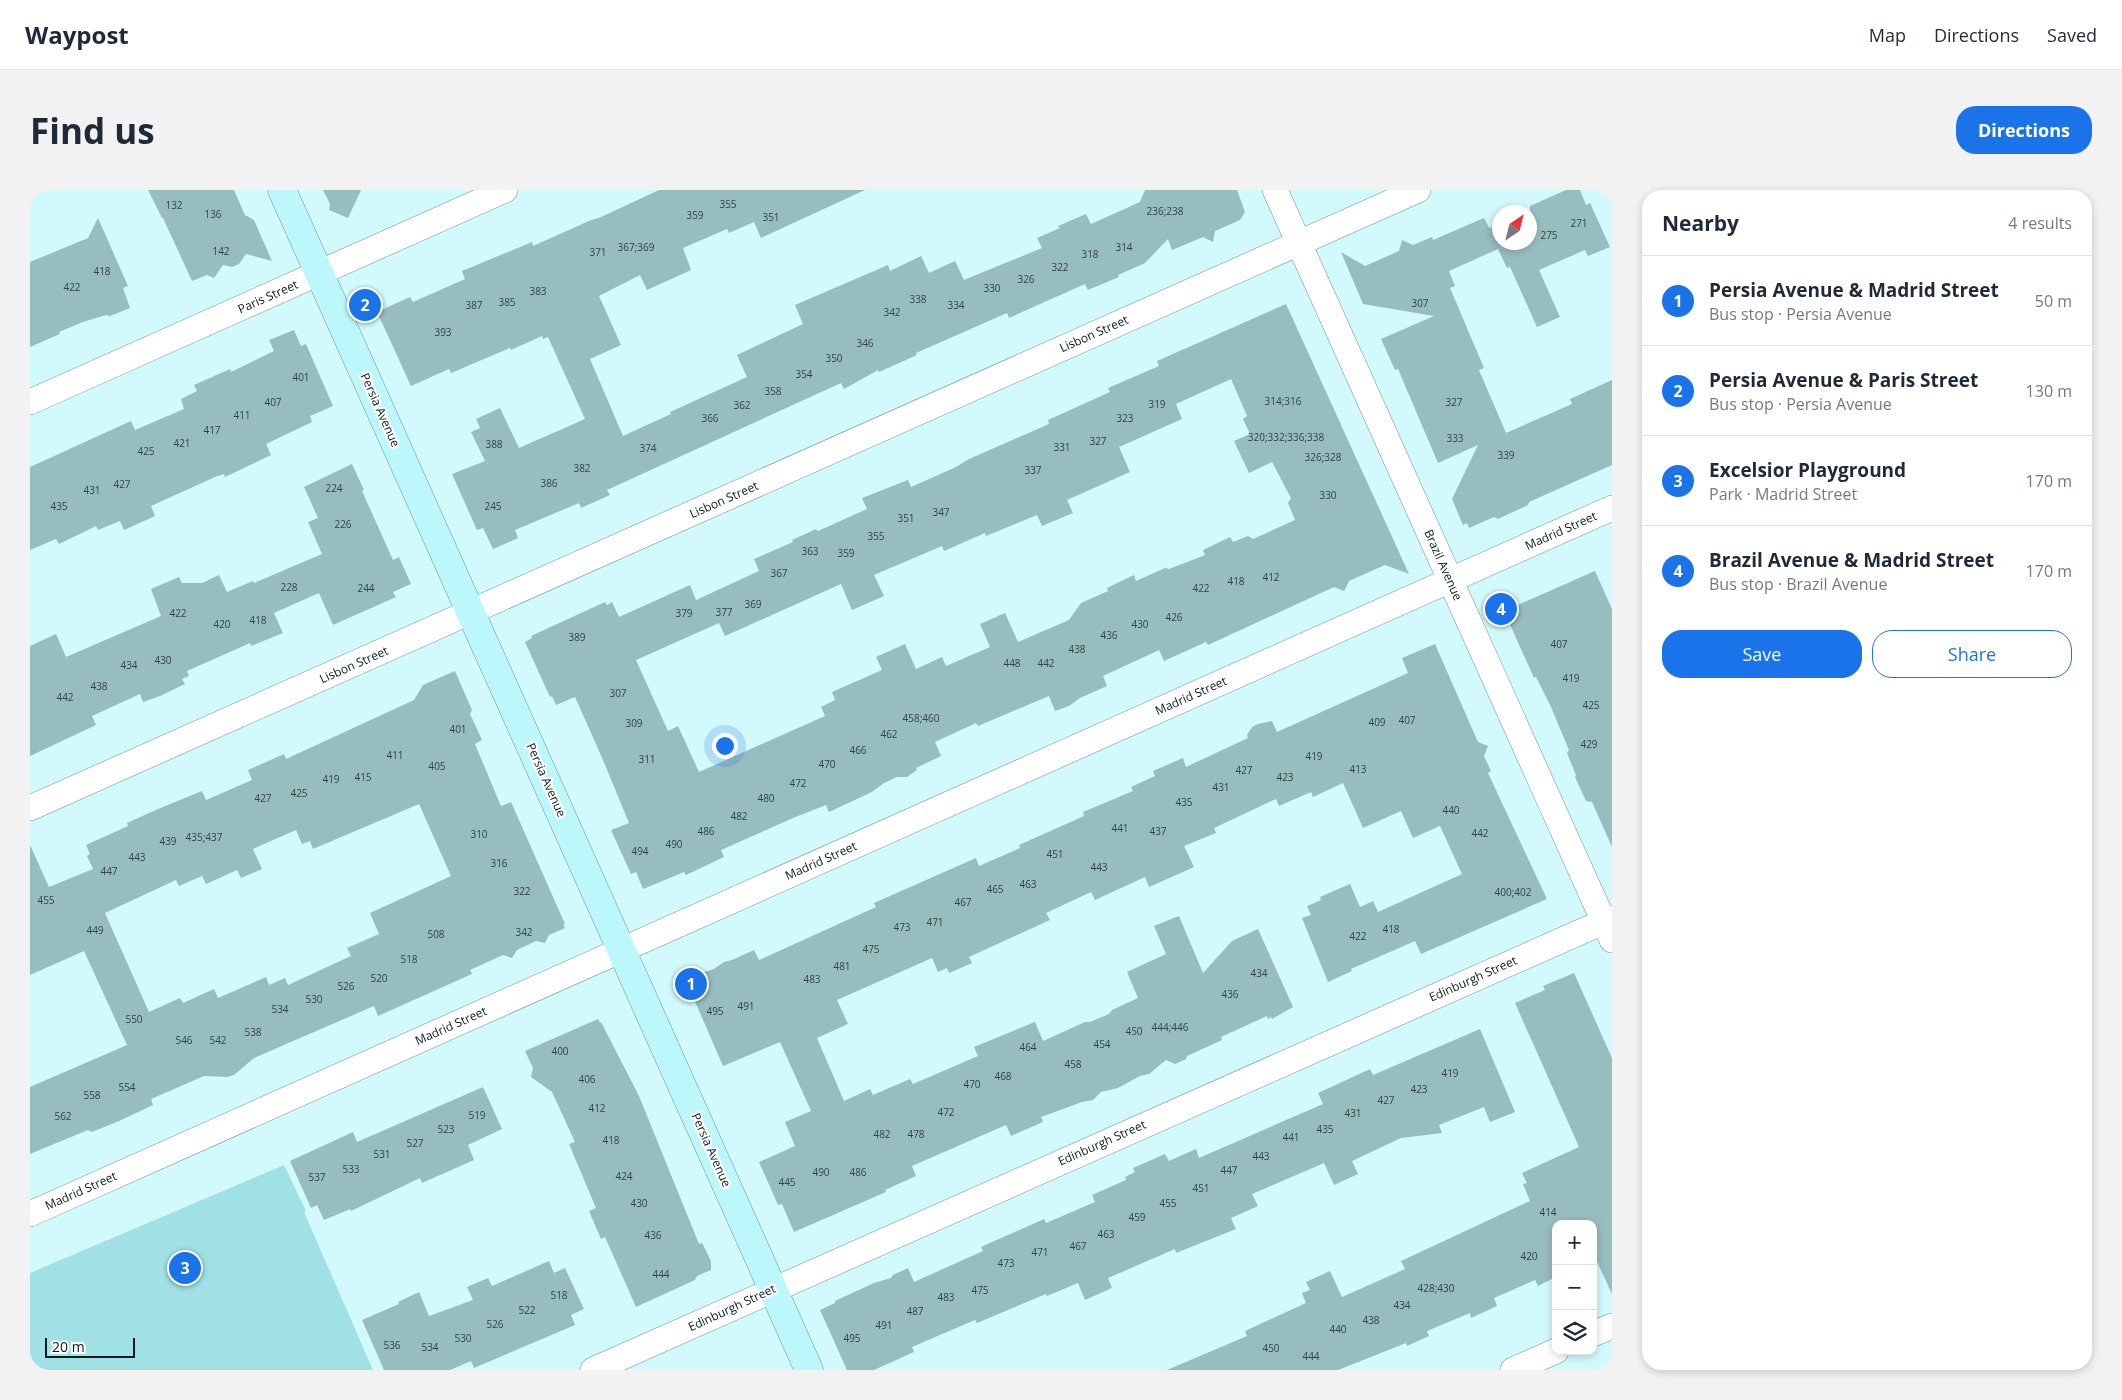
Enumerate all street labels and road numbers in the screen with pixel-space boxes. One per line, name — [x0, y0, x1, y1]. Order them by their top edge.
street label: Paris Street — [235, 276, 301, 317]
street label: Lisbon Street — [1057, 311, 1131, 356]
street label: Persia Avenue — [357, 370, 404, 450]
street label: Lisbon Street — [687, 477, 761, 522]
street label: Madrid Street — [1522, 507, 1599, 554]
street label: Brazil Avenue — [1420, 527, 1467, 603]
street label: Lisbon Street — [317, 642, 391, 687]
street label: Madrid Street — [1152, 672, 1229, 719]
street label: Persia Avenue — [523, 740, 570, 820]
street label: Madrid Street — [782, 837, 859, 884]
street label: Edinburgh Street — [1426, 952, 1519, 1006]
street label: Madrid Street — [412, 1002, 489, 1049]
street label: Persia Avenue — [688, 1110, 735, 1190]
street label: Edinburgh Street — [1055, 1116, 1148, 1170]
street label: Madrid Street — [42, 1167, 119, 1214]
street label: Edinburgh Street — [685, 1280, 778, 1335]

